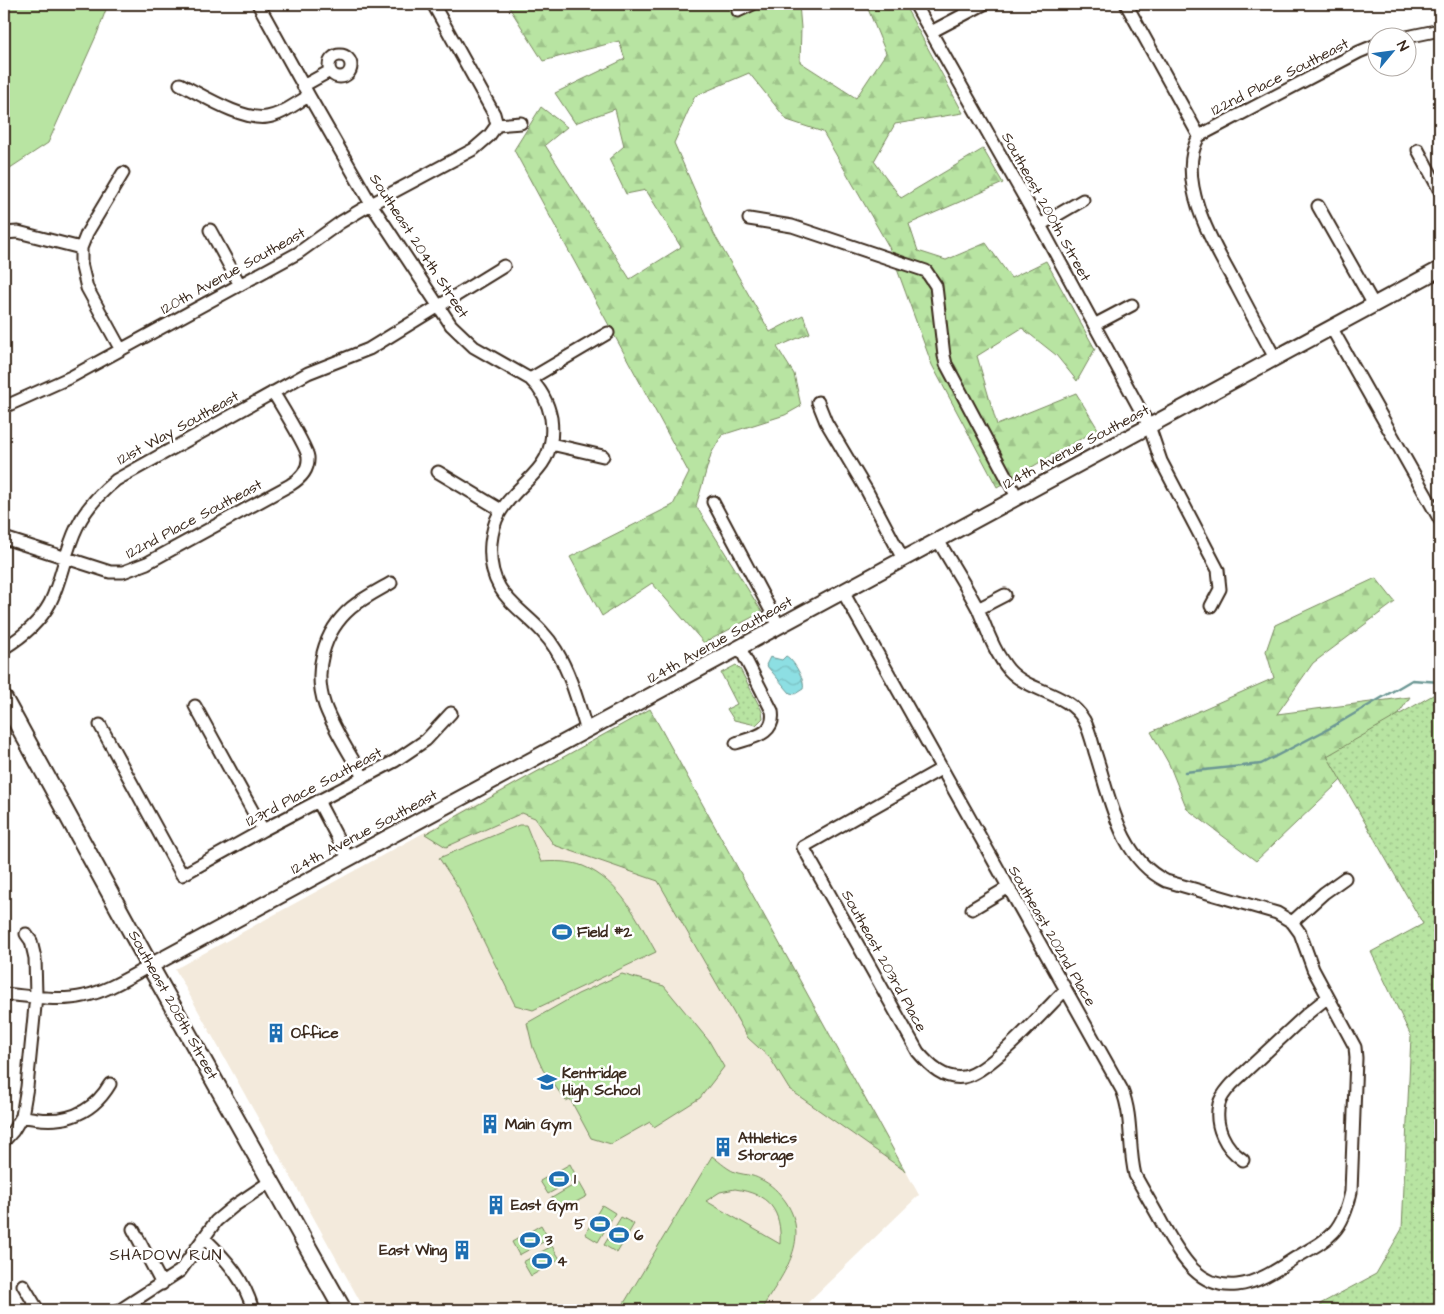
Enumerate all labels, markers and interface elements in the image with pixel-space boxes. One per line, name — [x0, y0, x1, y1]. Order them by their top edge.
north arrow — [1366, 28, 1416, 78]
street label: 122nd Place Southeast — [1208, 33, 1352, 121]
text: N — [1392, 37, 1413, 55]
street label: Southeast 200th Street — [996, 129, 1096, 285]
street label: Southeast 204th Street — [364, 170, 474, 322]
street label: 120th Avenue Southeast — [157, 222, 309, 320]
street label: 121st Way Southeast — [113, 386, 243, 471]
street label: 124th Avenue Southeast — [999, 399, 1153, 495]
street label: 122nd Place Southeast — [122, 474, 266, 564]
street label: 124th Avenue Southeast — [643, 591, 797, 689]
street label: 123rd Place Southeast — [242, 742, 386, 832]
street label: 124th Avenue Southeast — [287, 784, 441, 880]
street label: Southeast 202nd Place — [1003, 862, 1101, 1010]
street label: Southeast 203rd Place — [836, 886, 932, 1036]
sports icon: Field #2 — [551, 921, 573, 943]
place label: Field #2 — [577, 922, 632, 943]
street label: Southeast 208th Street — [123, 926, 223, 1084]
building icon: Office — [265, 1022, 287, 1044]
place label: Office — [291, 1023, 339, 1044]
place label: Kentridge High School — [562, 1063, 641, 1103]
school or university icon: Kentridge High School — [536, 1071, 558, 1093]
building icon: Main Gym — [479, 1113, 501, 1135]
place label: Main Gym — [505, 1114, 571, 1136]
place label: Athletics Storage — [737, 1128, 797, 1168]
building icon: Athletics Storage — [712, 1136, 734, 1158]
sports icon: 1 — [548, 1168, 570, 1190]
place label: 1 — [574, 1169, 576, 1190]
building icon: East Gym — [485, 1194, 507, 1216]
place label: East Gym — [511, 1195, 578, 1217]
sports icon: 5 — [589, 1213, 611, 1235]
place label: 5 — [574, 1214, 585, 1235]
sports icon: 6 — [608, 1224, 630, 1246]
place label: 6 — [634, 1225, 644, 1246]
sports icon: 3 — [519, 1229, 541, 1251]
place label: 3 — [544, 1230, 553, 1251]
building icon: East Wing — [451, 1239, 473, 1261]
place label: East Wing — [379, 1240, 447, 1263]
district label: SHADOW RUN — [109, 1244, 223, 1266]
sports icon: 4 — [531, 1250, 553, 1272]
place label: 4 — [557, 1251, 568, 1272]

